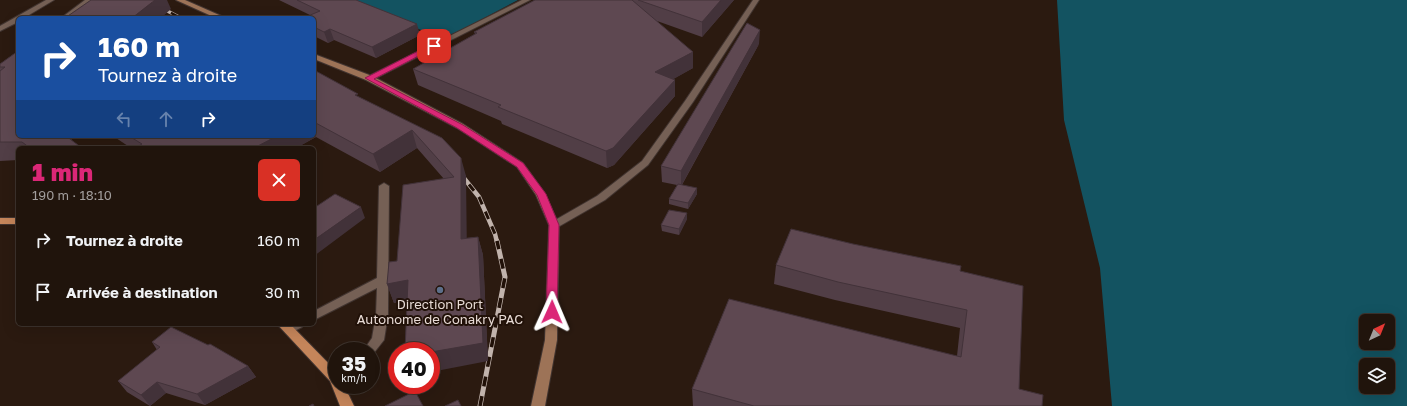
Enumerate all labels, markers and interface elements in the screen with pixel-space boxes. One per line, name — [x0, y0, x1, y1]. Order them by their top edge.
pin — [417, 29, 451, 63]
text: 160 m — [98, 30, 180, 63]
icon: right — [32, 32, 84, 84]
icon: arrive — [423, 35, 445, 57]
text: Tournez à droite — [98, 64, 237, 86]
icon: left — [113, 108, 135, 130]
icon: ahead — [155, 108, 177, 130]
icon: right — [197, 108, 219, 130]
text: 1 min — [32, 157, 93, 186]
button: close — [258, 159, 300, 201]
text: 190 m · 18:10 — [32, 187, 112, 203]
icon: right — [32, 229, 54, 251]
text: Tournez à droite — [66, 231, 183, 249]
text: 160 m — [257, 231, 300, 249]
icon: arrive — [32, 281, 54, 303]
text: Arrivée à destination — [66, 283, 218, 301]
text: 30 m — [265, 283, 300, 301]
marker: Direction Port Autonome de Conakry PAC — [435, 285, 445, 295]
position arrow — [531, 291, 573, 333]
place label: Direction Port Autonome de Conakry PAC — [357, 296, 523, 327]
north arrow — [1359, 314, 1395, 350]
map controls — [1359, 314, 1395, 394]
speed limit sign: 40 — [388, 342, 440, 394]
text: 35 — [342, 351, 366, 375]
button: layers — [1359, 358, 1395, 394]
text: km/h — [341, 372, 367, 384]

